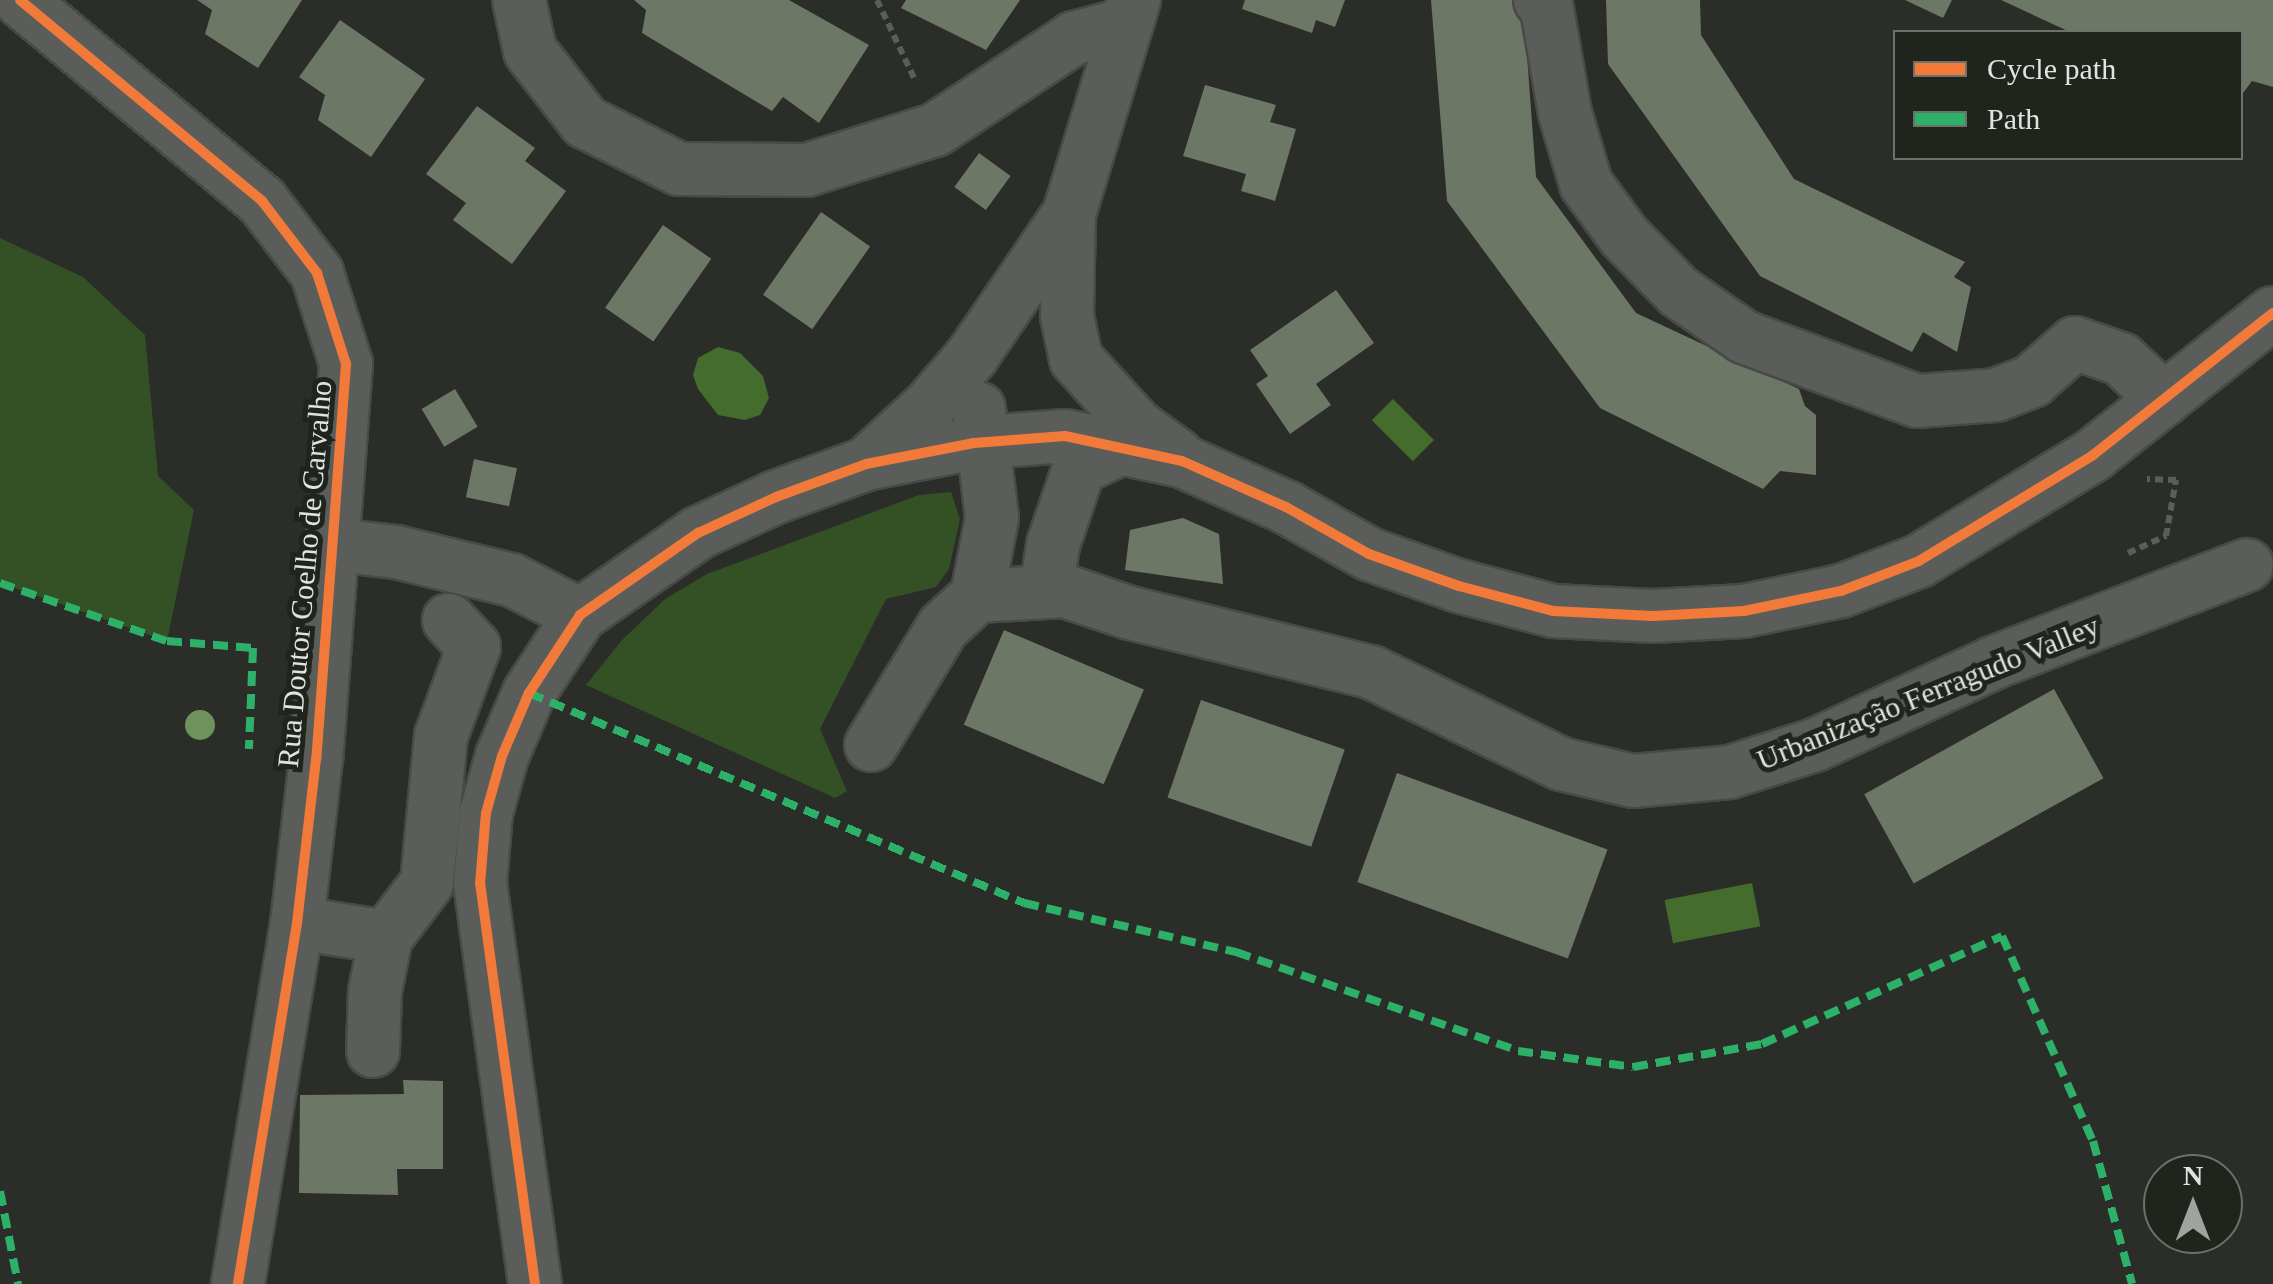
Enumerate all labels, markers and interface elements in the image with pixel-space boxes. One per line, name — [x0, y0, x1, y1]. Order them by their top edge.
legend — [1893, 30, 2243, 160]
text: Cycle path — [1987, 52, 2116, 85]
text: Path — [1987, 102, 2040, 135]
street label: Rua Doutor Coelho de Carvalho — [270, 379, 340, 769]
street label: Urbanização Ferragudo Valley — [1751, 608, 2105, 778]
north arrow — [2143, 1154, 2243, 1254]
text: N — [2183, 1160, 2203, 1191]

